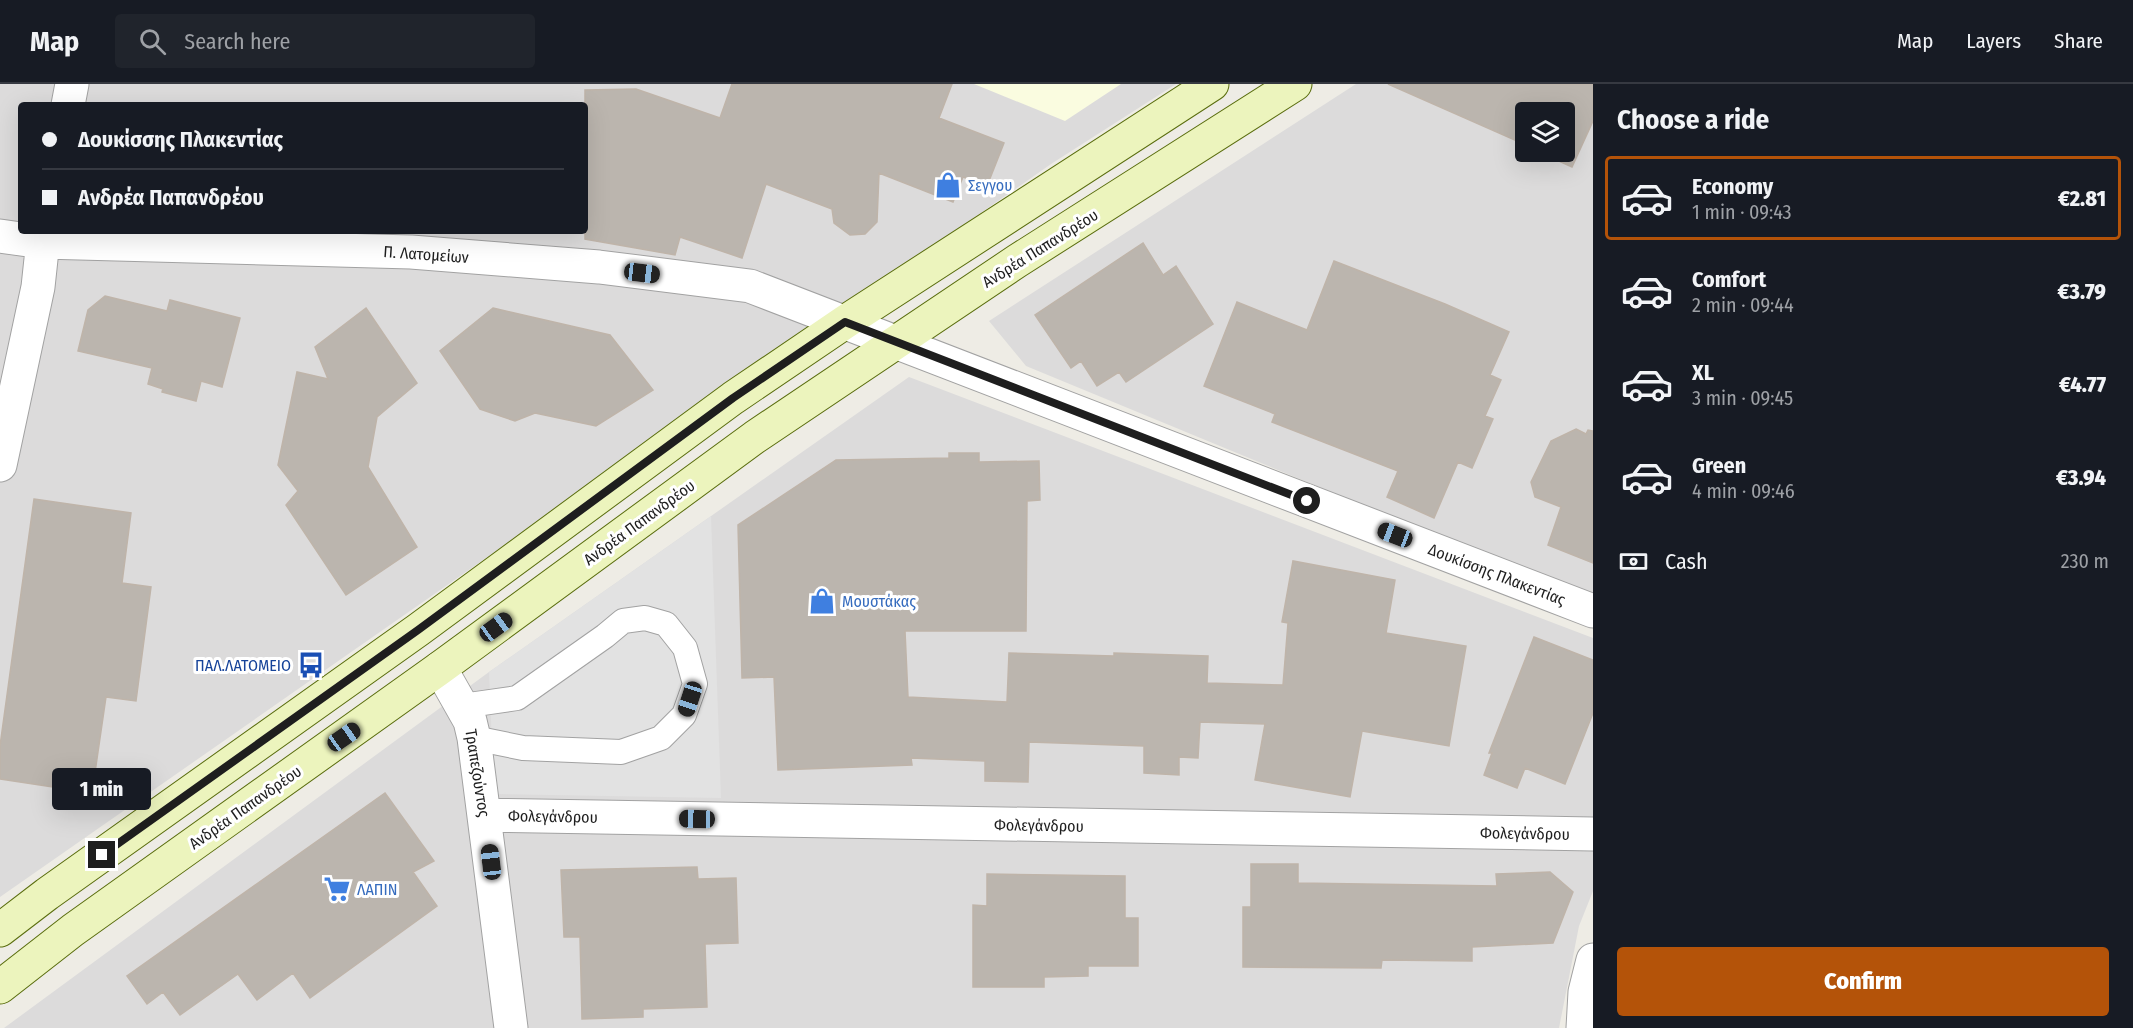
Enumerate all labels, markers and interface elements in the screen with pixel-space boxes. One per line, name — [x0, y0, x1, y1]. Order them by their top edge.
search box — [115, 14, 535, 68]
text: Map — [30, 25, 79, 58]
icon: search — [136, 25, 169, 58]
text: Search here — [184, 28, 290, 55]
text: Map — [1897, 28, 1933, 54]
text: Layers — [1966, 28, 2021, 54]
text: Share — [2054, 28, 2103, 54]
map controls — [1515, 102, 1575, 162]
button: layers — [1515, 102, 1575, 162]
text: Choose a ride — [1617, 104, 1769, 136]
text: Δουκίσσης Πλακεντίας — [78, 126, 283, 153]
shop icon: Σεγγου — [933, 170, 963, 200]
icon: car — [1620, 171, 1674, 225]
text: Economy — [1692, 173, 1773, 200]
place label: Σεγγου — [968, 176, 1012, 195]
text: Ανδρέα Παπανδρέου — [78, 184, 264, 211]
text: €2.81 — [2058, 185, 2106, 212]
text: 1 min · 09:43 — [1692, 200, 1792, 224]
street label: Ανδρέα Παπανδρέου — [979, 205, 1102, 292]
street label: Π. Λατομείων — [383, 242, 469, 267]
car — [623, 262, 661, 284]
icon: car — [1620, 264, 1674, 318]
text: Comfort — [1692, 266, 1766, 293]
text: €3.79 — [2057, 278, 2106, 305]
text: 2 min · 09:44 — [1692, 293, 1794, 317]
icon: car — [1620, 357, 1674, 411]
text: XL — [1692, 359, 1714, 386]
text: €4.77 — [2059, 371, 2106, 398]
text: 3 min · 09:45 — [1692, 386, 1793, 410]
icon: car — [1620, 450, 1674, 504]
text: Green — [1692, 452, 1746, 479]
text: €3.94 — [2056, 464, 2106, 491]
street label: Ανδρέα Παπανδρέου — [580, 476, 699, 569]
text: 4 min · 09:46 — [1692, 479, 1795, 503]
route start — [1293, 487, 1320, 514]
car — [1375, 520, 1415, 550]
street label: Δουκίσσης Πλακεντίας — [1426, 540, 1568, 609]
icon: cash — [1617, 545, 1650, 578]
text: Cash — [1665, 548, 1708, 575]
text: 230 m — [2061, 549, 2109, 573]
shop icon: Μουστάκας — [807, 586, 837, 616]
place label: Μουστάκας — [842, 592, 916, 611]
car — [476, 609, 516, 645]
bus stop icon: ΠΑΛ.ΛΑΤΟΜΕΙΟ — [296, 650, 326, 680]
place label: ΠΑΛ.ΛΑΤΟΜΕΙΟ — [195, 656, 291, 675]
car — [676, 679, 704, 719]
car — [324, 719, 364, 755]
street label: Τραπεζούντος — [461, 728, 494, 819]
street label: Ανδρέα Παπανδρέου — [185, 762, 305, 853]
callout: 1 min — [52, 768, 152, 810]
text: 1 min — [80, 777, 123, 801]
street label: Φολεγάνδρου — [508, 806, 598, 827]
car — [679, 810, 715, 828]
street label: Φολεγάνδρου — [994, 815, 1084, 836]
street label: Φολεγάνδρου — [1480, 823, 1570, 844]
route end — [88, 841, 115, 868]
car — [480, 843, 502, 881]
supermarket icon: ΛΑΠΙΝ — [322, 874, 352, 904]
place label: ΛΑΠΙΝ — [357, 880, 397, 899]
button: Confirm — [1617, 947, 2109, 1016]

